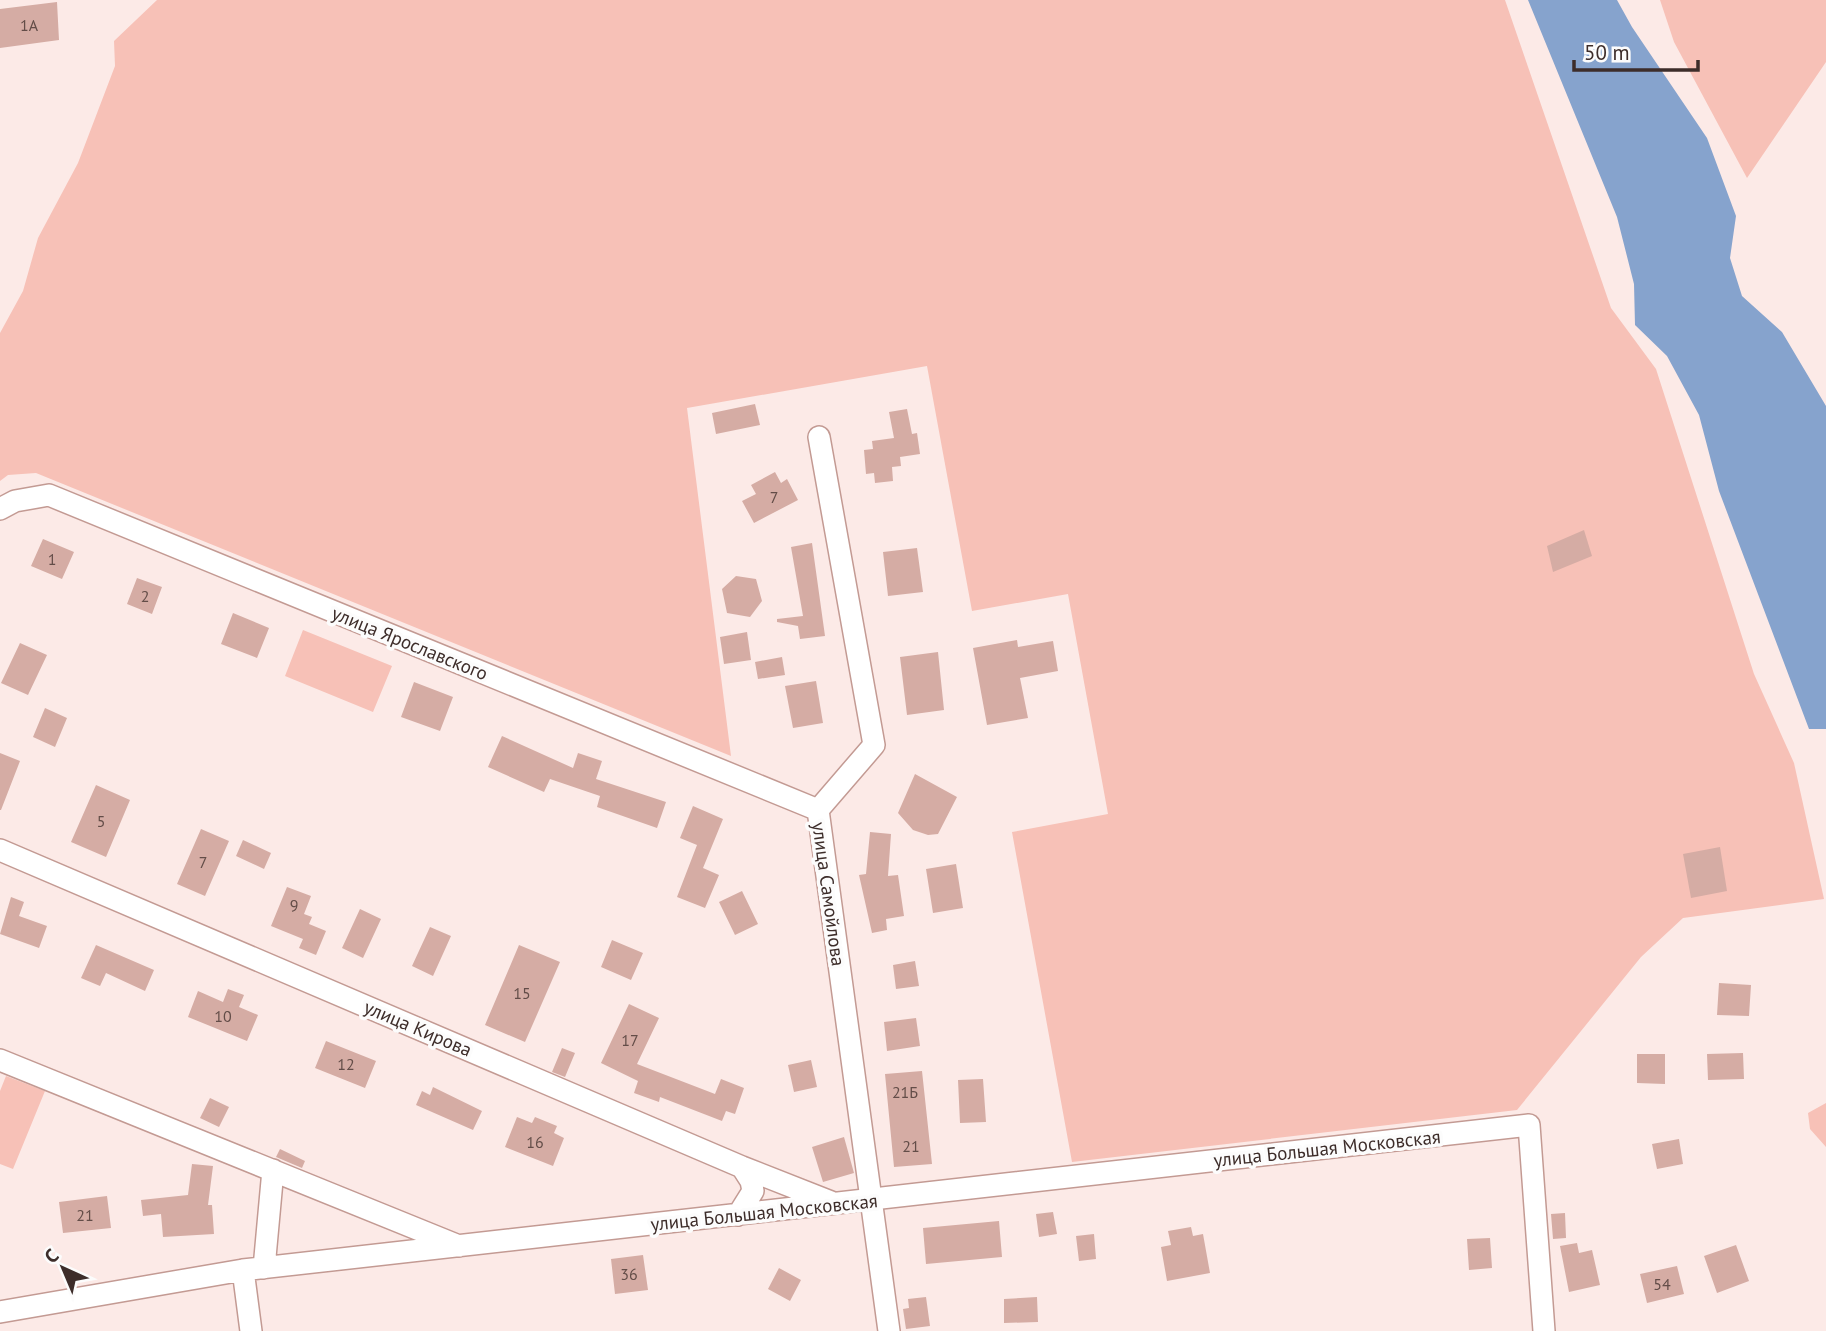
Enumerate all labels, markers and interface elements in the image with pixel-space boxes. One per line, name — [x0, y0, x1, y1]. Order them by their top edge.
house number: 1А — [20, 15, 39, 35]
scale bar — [1574, 28, 1698, 72]
text: 50 m — [1584, 39, 1630, 66]
house number: 7 — [770, 487, 778, 507]
house number: 1 — [48, 549, 56, 569]
house number: 2 — [141, 586, 149, 606]
street label: улица Ярославского — [328, 601, 492, 685]
house number: 5 — [97, 811, 105, 831]
street label: улица Самойлова — [807, 820, 851, 968]
house number: 7 — [199, 852, 207, 872]
house number: 9 — [290, 895, 298, 915]
house number: 15 — [513, 983, 531, 1003]
street label: улица Кирова — [360, 995, 476, 1061]
house number: 10 — [214, 1006, 232, 1026]
house number: 17 — [621, 1030, 639, 1050]
house number: 12 — [337, 1054, 355, 1074]
house number: 21Б — [892, 1082, 918, 1102]
street label: улица Большая Московская — [1212, 1124, 1442, 1172]
house number: 16 — [526, 1132, 544, 1152]
house number: 21 — [902, 1136, 920, 1156]
street label: улица Большая Московская — [649, 1188, 879, 1236]
house number: 21 — [76, 1205, 94, 1225]
north arrow — [28, 1233, 98, 1303]
text: С — [39, 1243, 64, 1268]
house number: 36 — [620, 1264, 638, 1284]
house number: 54 — [1653, 1274, 1671, 1294]

